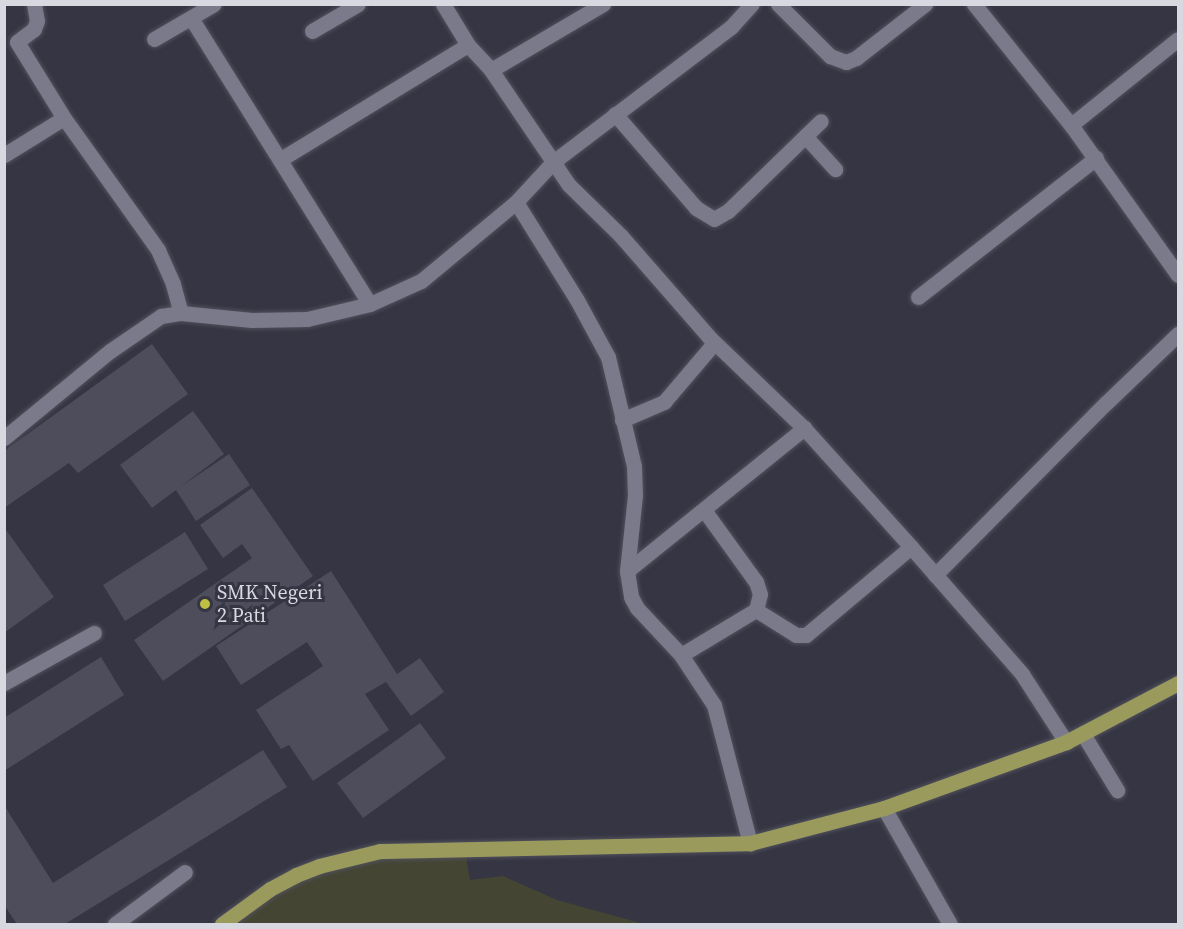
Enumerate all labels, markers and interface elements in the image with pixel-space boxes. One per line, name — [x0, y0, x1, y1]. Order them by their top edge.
place label: SMK Negeri 2 Pati — [217, 580, 323, 627]
marker: SMK Negeri 2 Pati — [198, 597, 212, 611]

